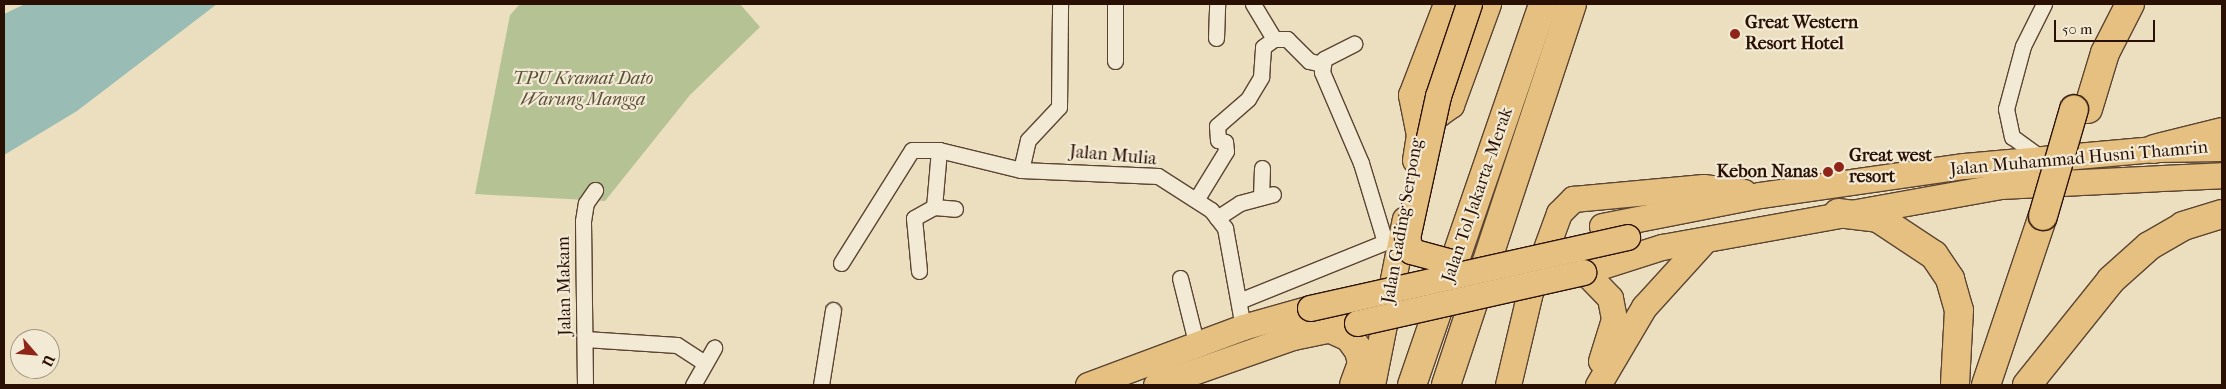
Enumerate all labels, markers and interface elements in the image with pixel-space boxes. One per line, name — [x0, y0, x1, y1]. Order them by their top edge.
scale bar — [2056, 10, 2157, 42]
place label: Great Western Resort Hotel — [1745, 13, 1858, 56]
text: 50 m — [2062, 20, 2092, 38]
marker: Great Western Resort Hotel — [1729, 28, 1741, 40]
park label: TPU Kramat Dato Warung Mangga — [513, 69, 653, 112]
street label: Jalan Tol Jakarta–Merak — [1438, 105, 1518, 285]
street label: Jalan Gading Serpong — [1378, 137, 1428, 305]
street label: Jalan Muhammad Husni Thamrin — [1949, 137, 2209, 181]
street label: Jalan Mulia — [1069, 141, 1157, 171]
place label: Great west resort — [1849, 146, 1932, 188]
place label: Kebon Nanas — [1717, 161, 1818, 183]
marker: Great west resort — [1833, 161, 1845, 173]
marker: Kebon Nanas — [1822, 166, 1834, 178]
street label: Jalan Makam — [553, 236, 577, 336]
north arrow — [10, 329, 60, 379]
text: U — [38, 352, 58, 369]

